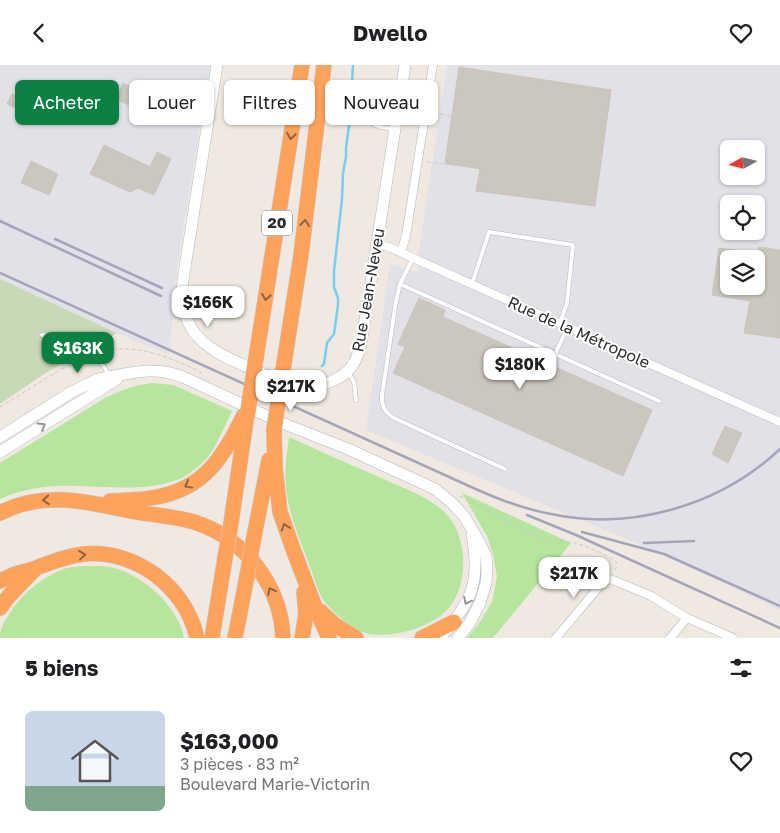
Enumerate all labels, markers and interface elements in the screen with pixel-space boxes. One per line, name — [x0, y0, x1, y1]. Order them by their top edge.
icon: back — [25, 19, 53, 47]
text: Dwello — [353, 19, 427, 46]
icon: heart — [727, 19, 755, 47]
chip: Acheter — [15, 80, 119, 125]
chip: Louer — [129, 80, 214, 125]
chip: Filtres — [224, 80, 315, 125]
chip: Nouveau — [325, 80, 438, 125]
one-way arrow — [286, 132, 296, 140]
north arrow — [720, 140, 765, 185]
map controls — [720, 140, 765, 295]
button: locate — [720, 195, 765, 240]
road number: 20 — [262, 211, 292, 235]
one-way arrow — [299, 218, 310, 226]
street label: Rue Jean-Neveu — [347, 227, 389, 353]
button: layers — [720, 250, 765, 295]
pin: $166K — [173, 285, 243, 328]
text: $166K — [183, 292, 233, 312]
one-way arrow — [261, 292, 271, 301]
street label: Rue de la Métropole — [505, 292, 653, 372]
pin: $163K — [43, 331, 113, 374]
text: $163K — [53, 338, 103, 358]
pin: $180K — [485, 347, 555, 390]
text: $180K — [494, 354, 546, 374]
pin: $217K — [256, 369, 326, 412]
text: $217K — [266, 376, 316, 396]
one-way arrow — [36, 423, 45, 433]
one-way arrow — [184, 479, 193, 489]
one-way arrow — [42, 494, 50, 505]
one-way arrow — [281, 523, 291, 531]
one-way arrow — [78, 550, 86, 561]
pin: $217K — [539, 557, 609, 599]
text: $217K — [549, 563, 599, 583]
one-way arrow — [267, 587, 278, 596]
one-way arrow — [463, 596, 473, 605]
icon: filters — [727, 654, 755, 682]
text: 5 biens — [25, 655, 99, 681]
text: $163,000 — [180, 728, 279, 754]
icon: home — [65, 731, 125, 791]
icon: heart — [727, 747, 755, 775]
text: 3 pièces · 83 m² — [180, 754, 299, 774]
text: Boulevard Marie-Victorin — [180, 774, 370, 794]

